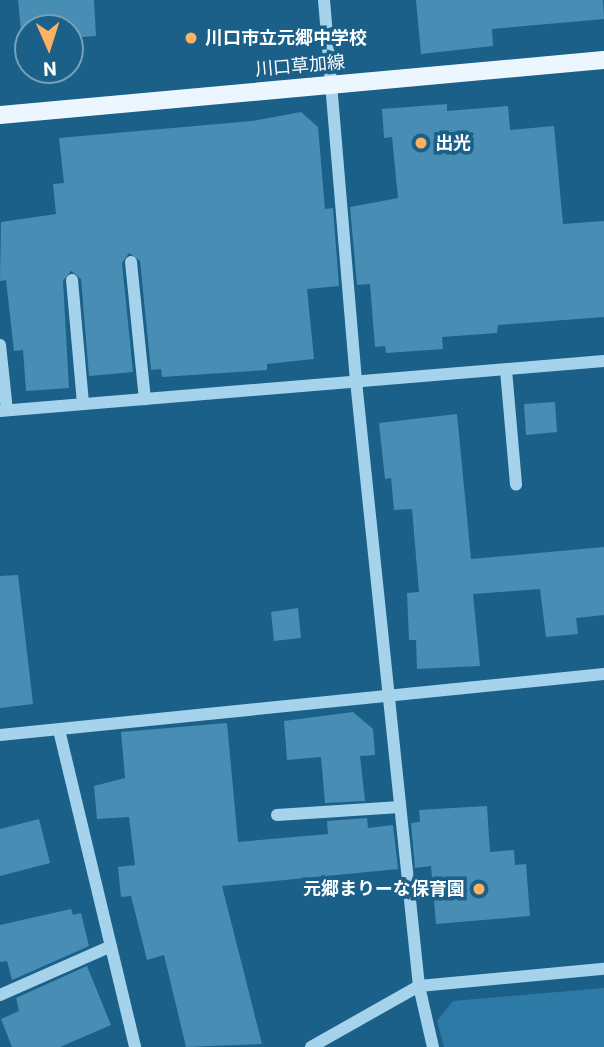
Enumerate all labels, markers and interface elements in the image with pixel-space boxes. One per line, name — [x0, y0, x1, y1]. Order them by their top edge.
north arrow — [14, 14, 84, 84]
place label: 川口市立元郷中学校 — [205, 27, 367, 49]
marker: 川口市立元郷中学校 — [183, 30, 199, 46]
street label: 川口草加線 — [254, 51, 346, 81]
text: N — [43, 57, 57, 80]
place label: 出光 — [435, 132, 471, 154]
marker: 出光 — [413, 135, 429, 151]
place label: 元郷まりーな保育園 — [303, 878, 465, 900]
marker: 元郷まりーな保育園 — [471, 881, 487, 897]

